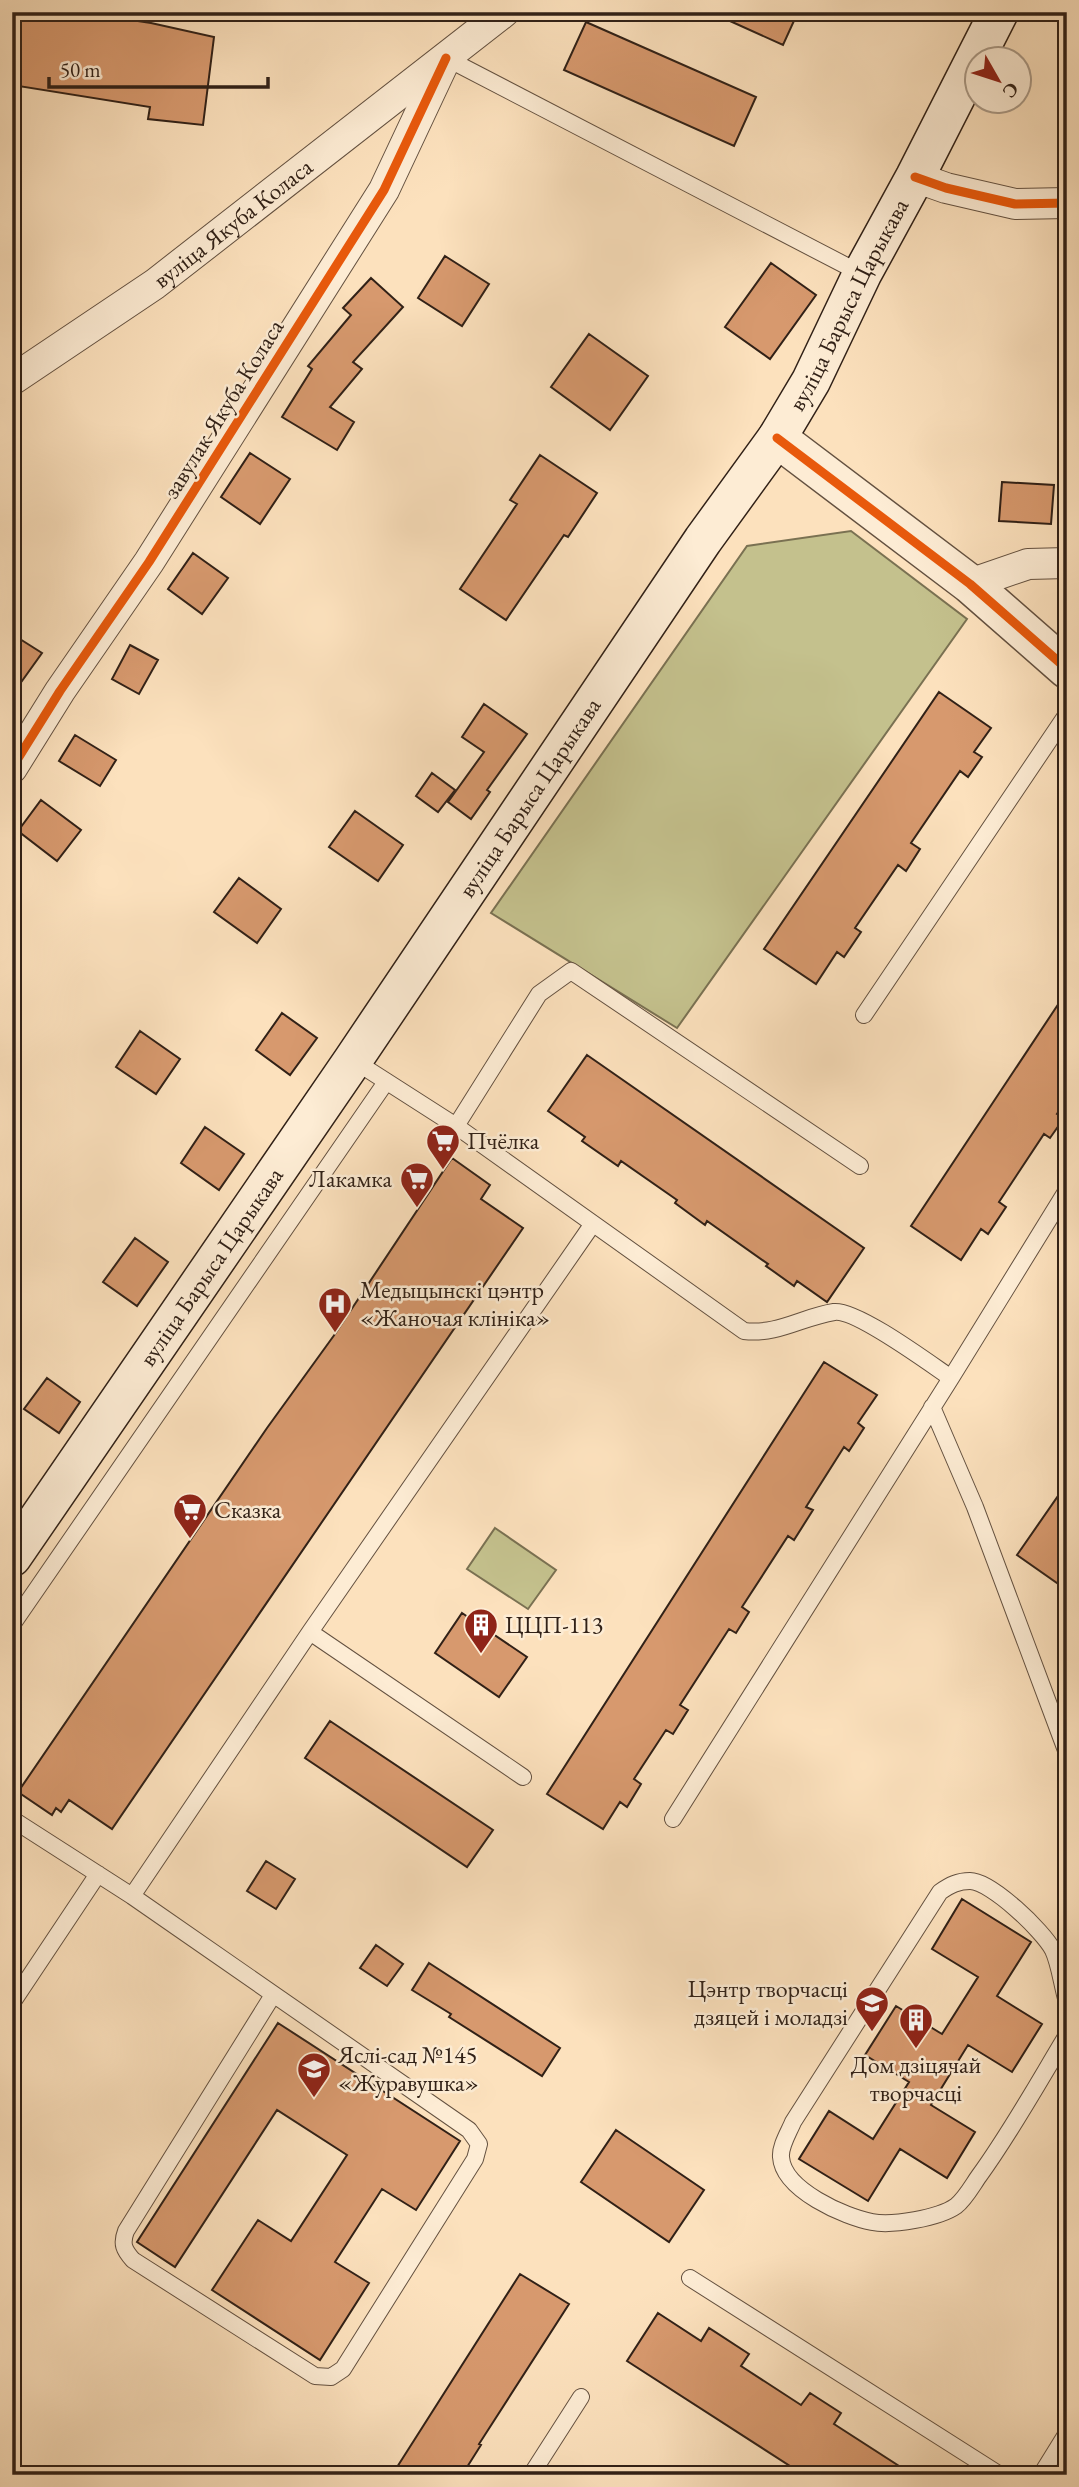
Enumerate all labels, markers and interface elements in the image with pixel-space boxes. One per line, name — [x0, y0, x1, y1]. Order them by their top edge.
scale bar — [49, 46, 268, 90]
north arrow — [964, 46, 1034, 116]
text: 50 m — [60, 56, 101, 83]
text: С — [997, 77, 1025, 103]
street label: вуліца Якуба Коласа — [147, 151, 319, 295]
street label: вуліца Барыса Царыкава — [781, 192, 916, 416]
street label: завулак Якуба Коласа — [155, 313, 291, 504]
street label: вуліца Барыса Царыкава — [451, 691, 608, 903]
supermarket icon: Пчёлка — [424, 1122, 462, 1171]
place label: Пчёлка — [467, 1125, 540, 1156]
supermarket icon: Лакамка — [398, 1160, 436, 1209]
street label: вуліца Барыса Царыкава — [132, 1161, 290, 1372]
place label: Лакамка — [309, 1163, 392, 1194]
place label: Медыцынскі цэнтр «Жаночая клініка» — [360, 1274, 550, 1333]
hospital icon: Медыцынскі цэнтр «Жаночая клініка» — [316, 1285, 354, 1334]
supermarket icon: Сказка — [171, 1491, 209, 1540]
place label: Сказка — [214, 1494, 282, 1525]
building icon: ЦЦП-113 — [462, 1606, 500, 1655]
place label: ЦЦП-113 — [505, 1609, 603, 1640]
place label: Цэнтр творчасці дзяцей і моладзі — [688, 1973, 848, 2032]
school or university icon: Цэнтр творчасці дзяцей і моладзі — [853, 1984, 891, 2033]
building icon: Дом дзіцячай творчасці — [897, 2001, 935, 2050]
place label: Яслі-сад №145 «Журавушка» — [337, 2039, 479, 2098]
place label: Дом дзіцячай творчасці — [851, 2049, 982, 2108]
school or university icon: Яслі-сад №145 «Журавушка» — [295, 2050, 333, 2099]

